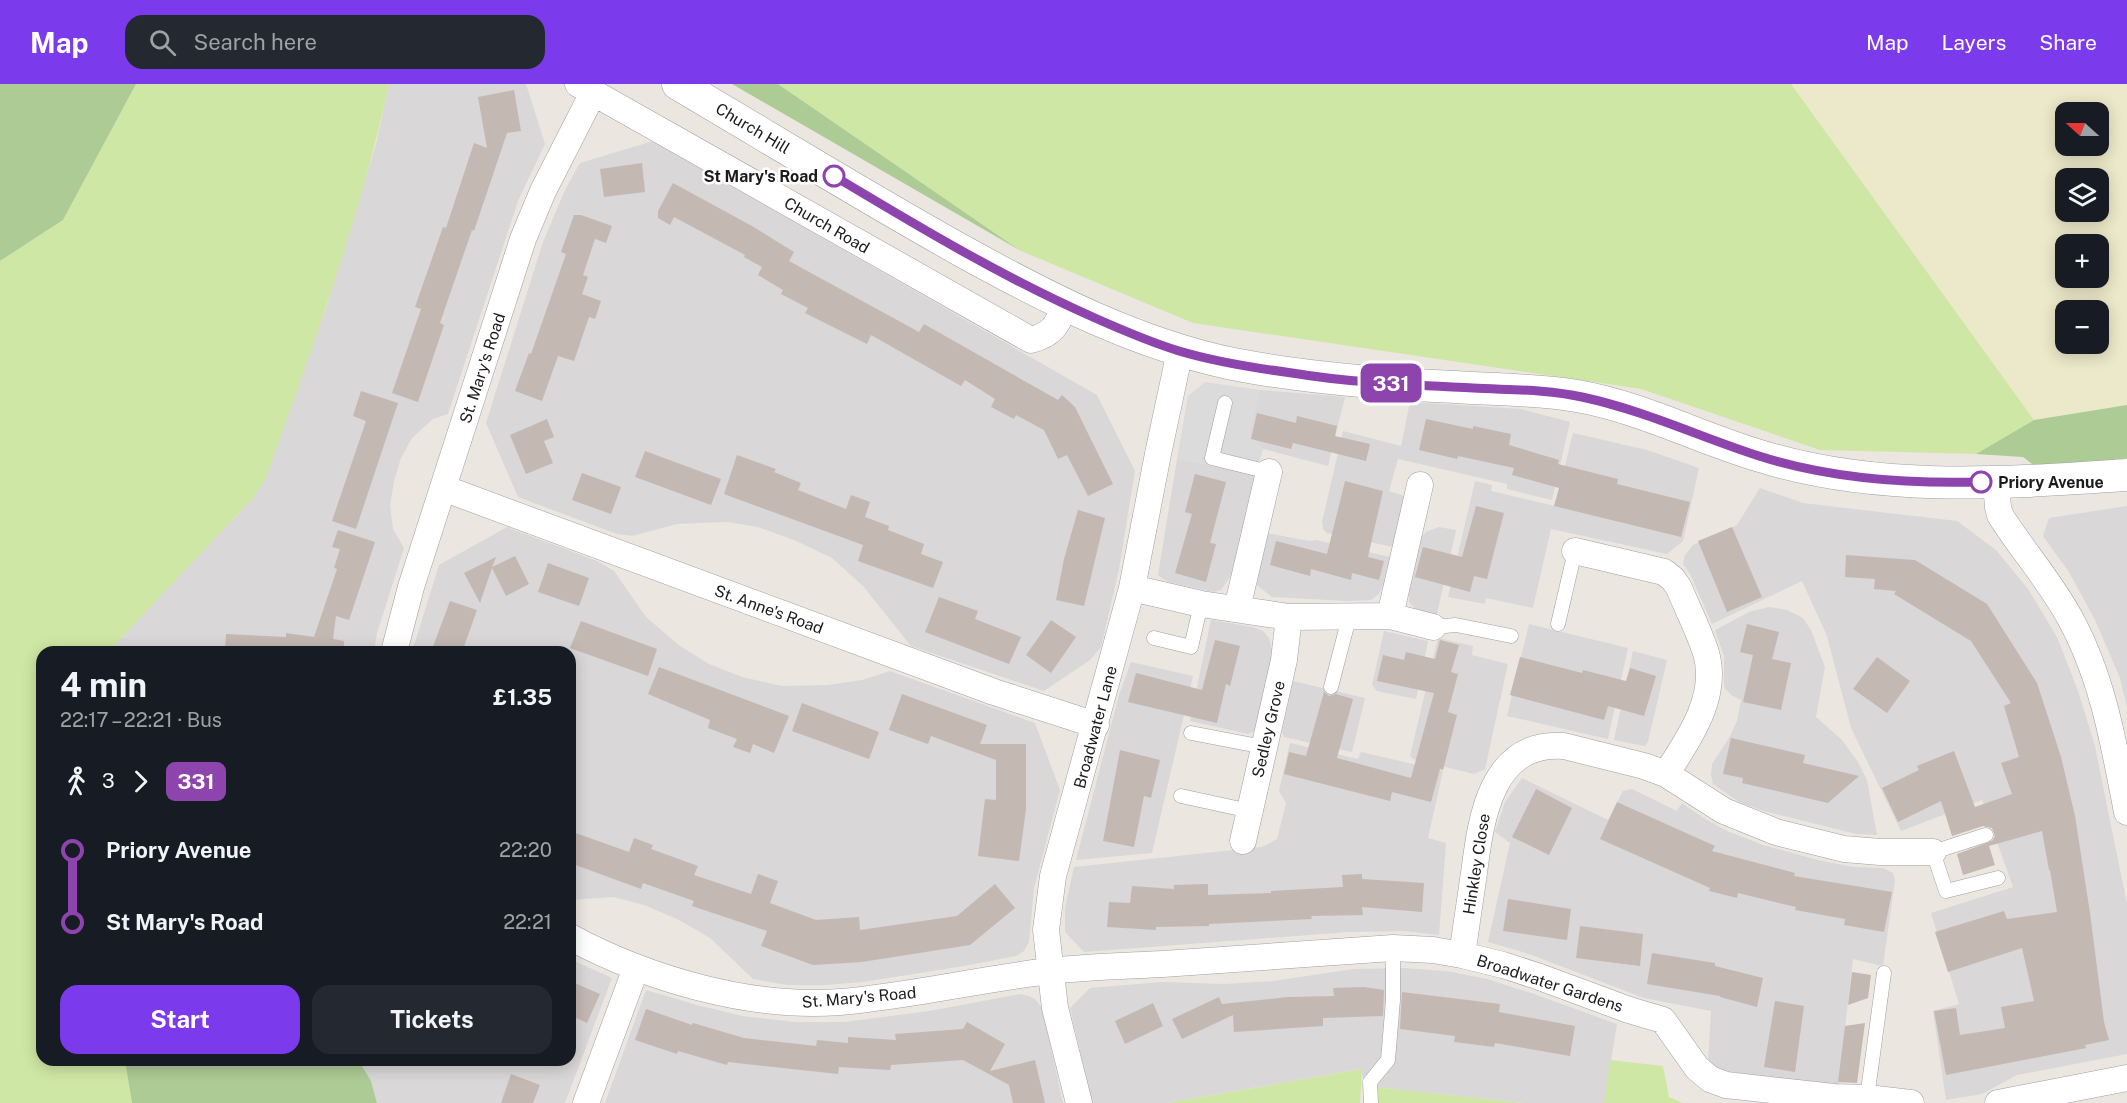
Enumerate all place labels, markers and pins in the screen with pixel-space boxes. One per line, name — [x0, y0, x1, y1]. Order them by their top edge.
marker: St Mary's Road — [823, 165, 845, 187]
place label: St Mary's Road — [703, 167, 818, 186]
marker: Priory Avenue — [1970, 471, 1992, 493]
place label: Priory Avenue — [1998, 473, 2104, 492]

